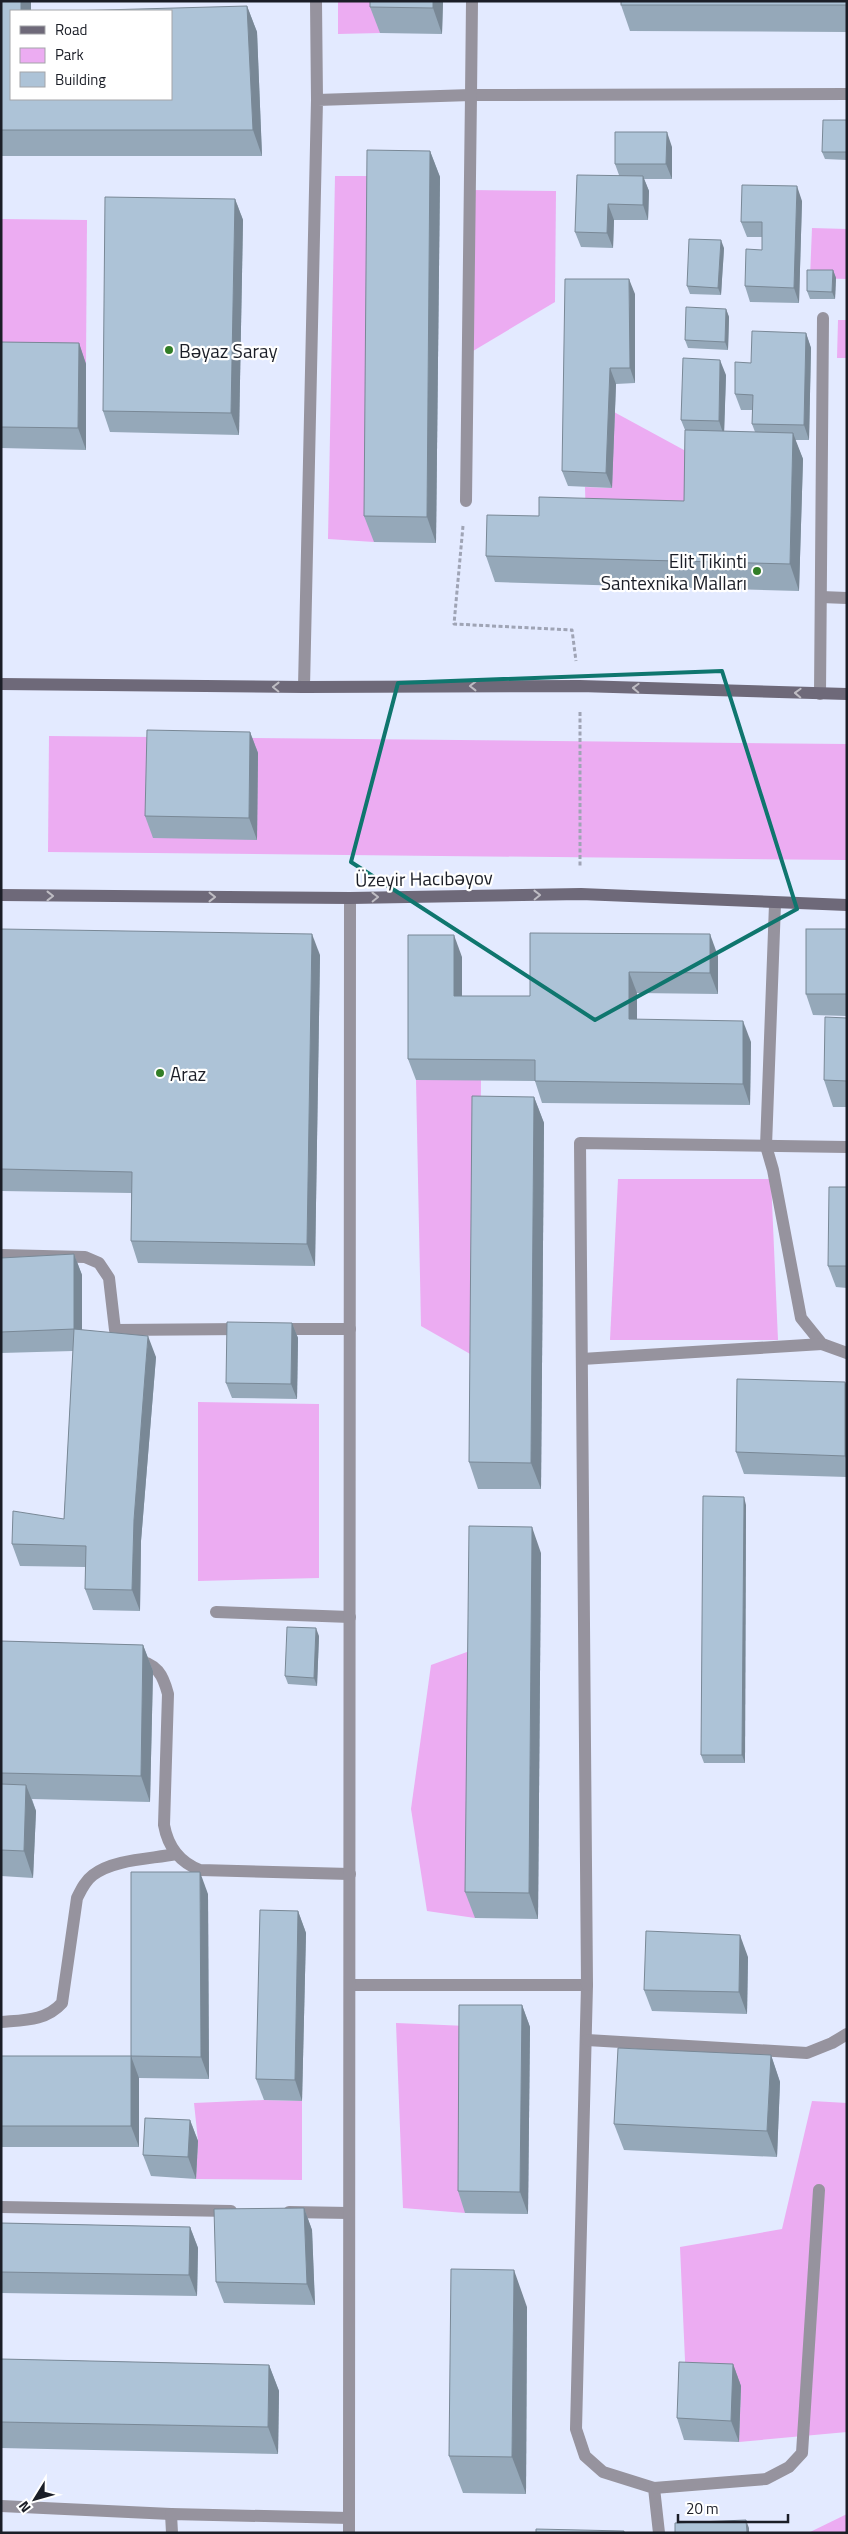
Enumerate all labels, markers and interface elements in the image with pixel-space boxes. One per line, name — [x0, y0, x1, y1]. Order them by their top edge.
legend — [10, 10, 172, 100]
text: Road — [55, 18, 87, 41]
text: Park — [55, 43, 84, 66]
text: Building — [55, 68, 106, 91]
place label: Bəyaz Saray — [179, 336, 278, 365]
marker: Bəyaz Saray — [163, 344, 175, 356]
place label: Elit Tikinti Santexnika Malları — [601, 546, 747, 597]
marker: Elit Tikinti Santexnika Malları — [751, 565, 763, 577]
one-way arrow — [469, 681, 476, 691]
one-way arrow — [271, 682, 279, 692]
one-way arrow — [631, 682, 639, 693]
one-way arrow — [794, 688, 802, 698]
street label: Üzeyir Hacıbəyov — [355, 862, 493, 894]
one-way arrow — [534, 890, 542, 900]
one-way arrow — [46, 891, 54, 901]
one-way arrow — [209, 892, 217, 902]
one-way arrow — [371, 892, 379, 903]
place label: Araz — [170, 1059, 206, 1088]
marker: Araz — [154, 1067, 166, 1079]
north arrow — [10, 2474, 60, 2524]
scale bar — [678, 2492, 788, 2524]
text: N — [13, 2497, 36, 2517]
text: 20 m — [686, 2497, 719, 2520]

